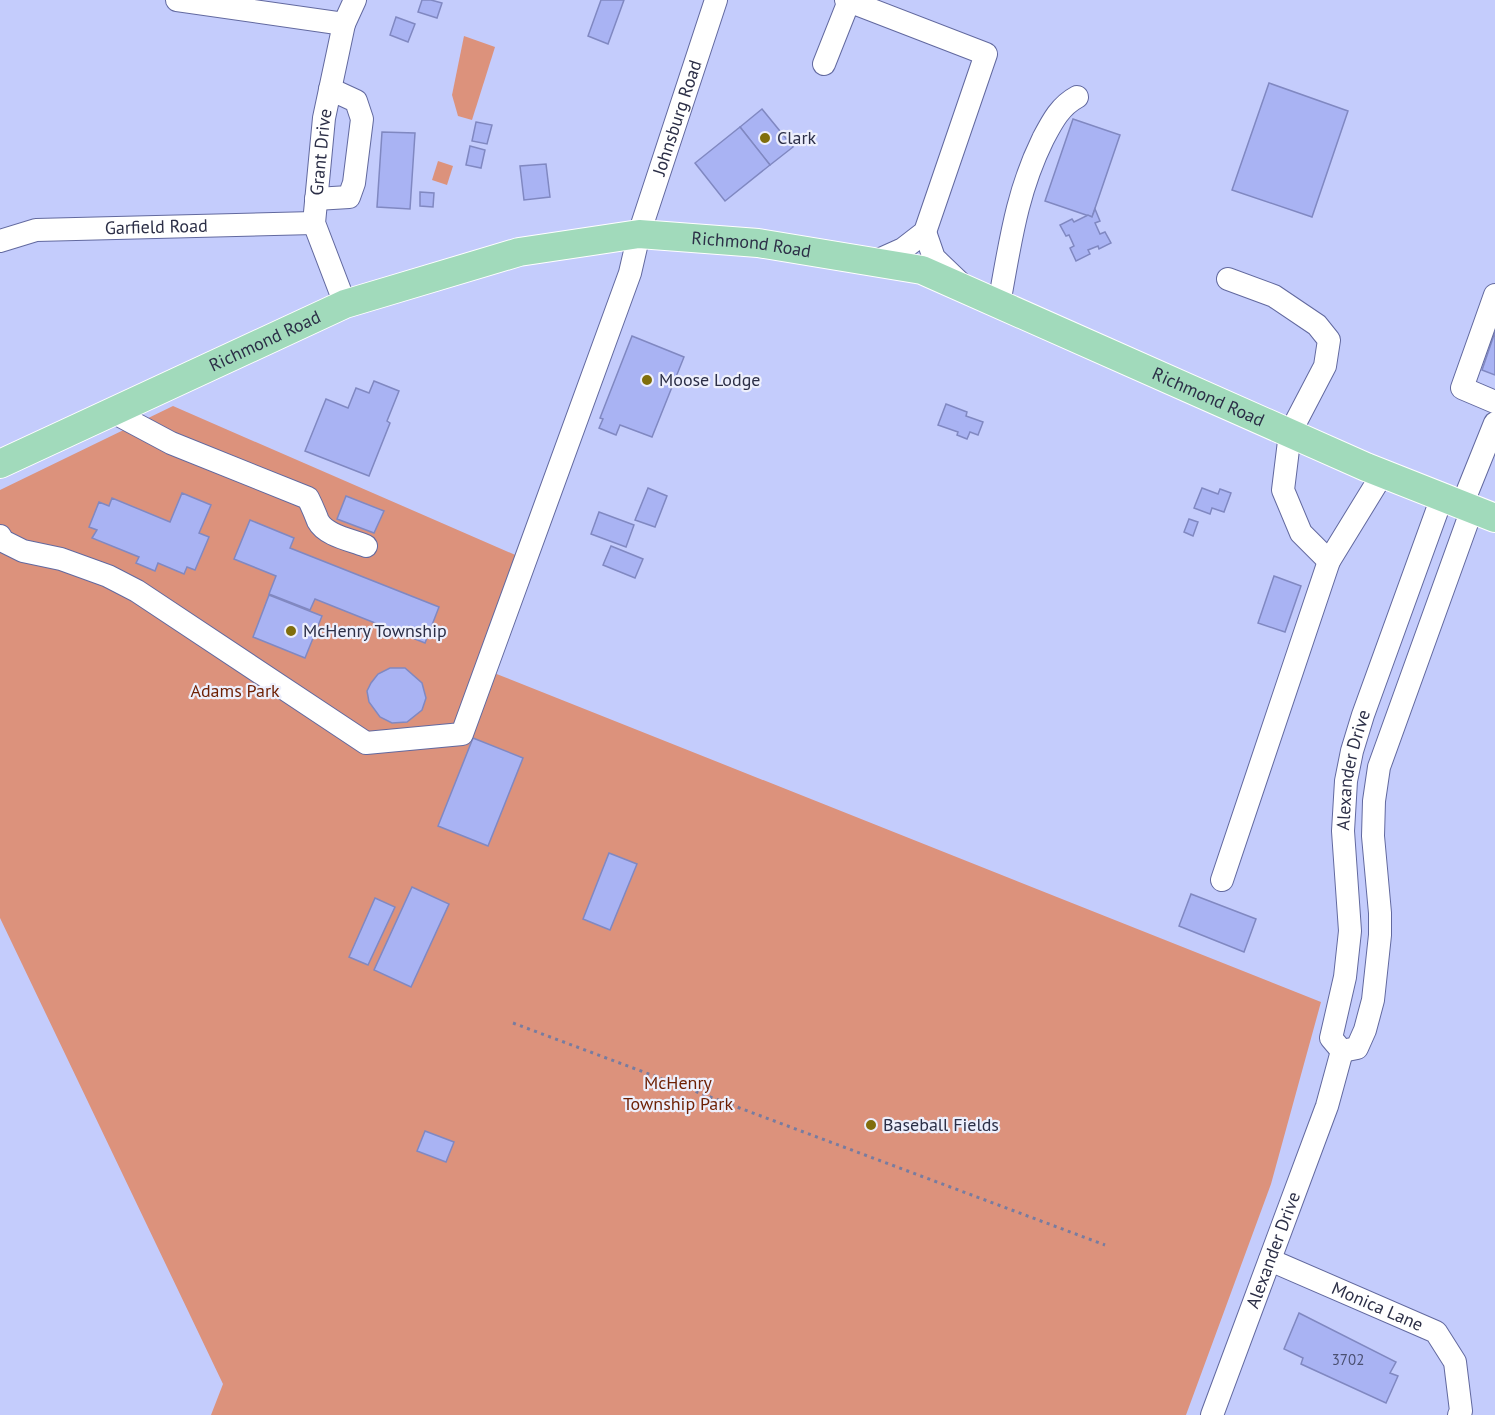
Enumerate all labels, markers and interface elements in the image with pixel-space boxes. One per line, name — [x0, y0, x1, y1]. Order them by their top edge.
street label: Johnsburg Road — [647, 57, 707, 179]
street label: Grant Drive — [305, 106, 337, 197]
place label: Clark — [777, 126, 817, 149]
marker: Clark — [758, 131, 772, 145]
street label: Garfield Road — [105, 214, 208, 239]
street label: Richmond Road — [691, 226, 813, 263]
street label: Richmond Road — [205, 305, 324, 376]
street label: Richmond Road — [1149, 362, 1268, 431]
place label: Moose Lodge — [659, 368, 760, 391]
marker: Moose Lodge — [640, 373, 654, 387]
place label: McHenry Township — [303, 619, 447, 642]
marker: McHenry Township — [284, 624, 298, 638]
park label: Adams Park — [190, 679, 280, 702]
street label: Alexander Drive — [1331, 706, 1375, 831]
park label: McHenry Township Park — [623, 1071, 733, 1115]
place label: Baseball Fields — [883, 1113, 999, 1136]
marker: Baseball Fields — [864, 1118, 878, 1132]
street label: Alexander Drive — [1241, 1188, 1305, 1311]
street label: Monica Lane — [1328, 1276, 1427, 1336]
house number: 3702 — [1332, 1350, 1364, 1369]

